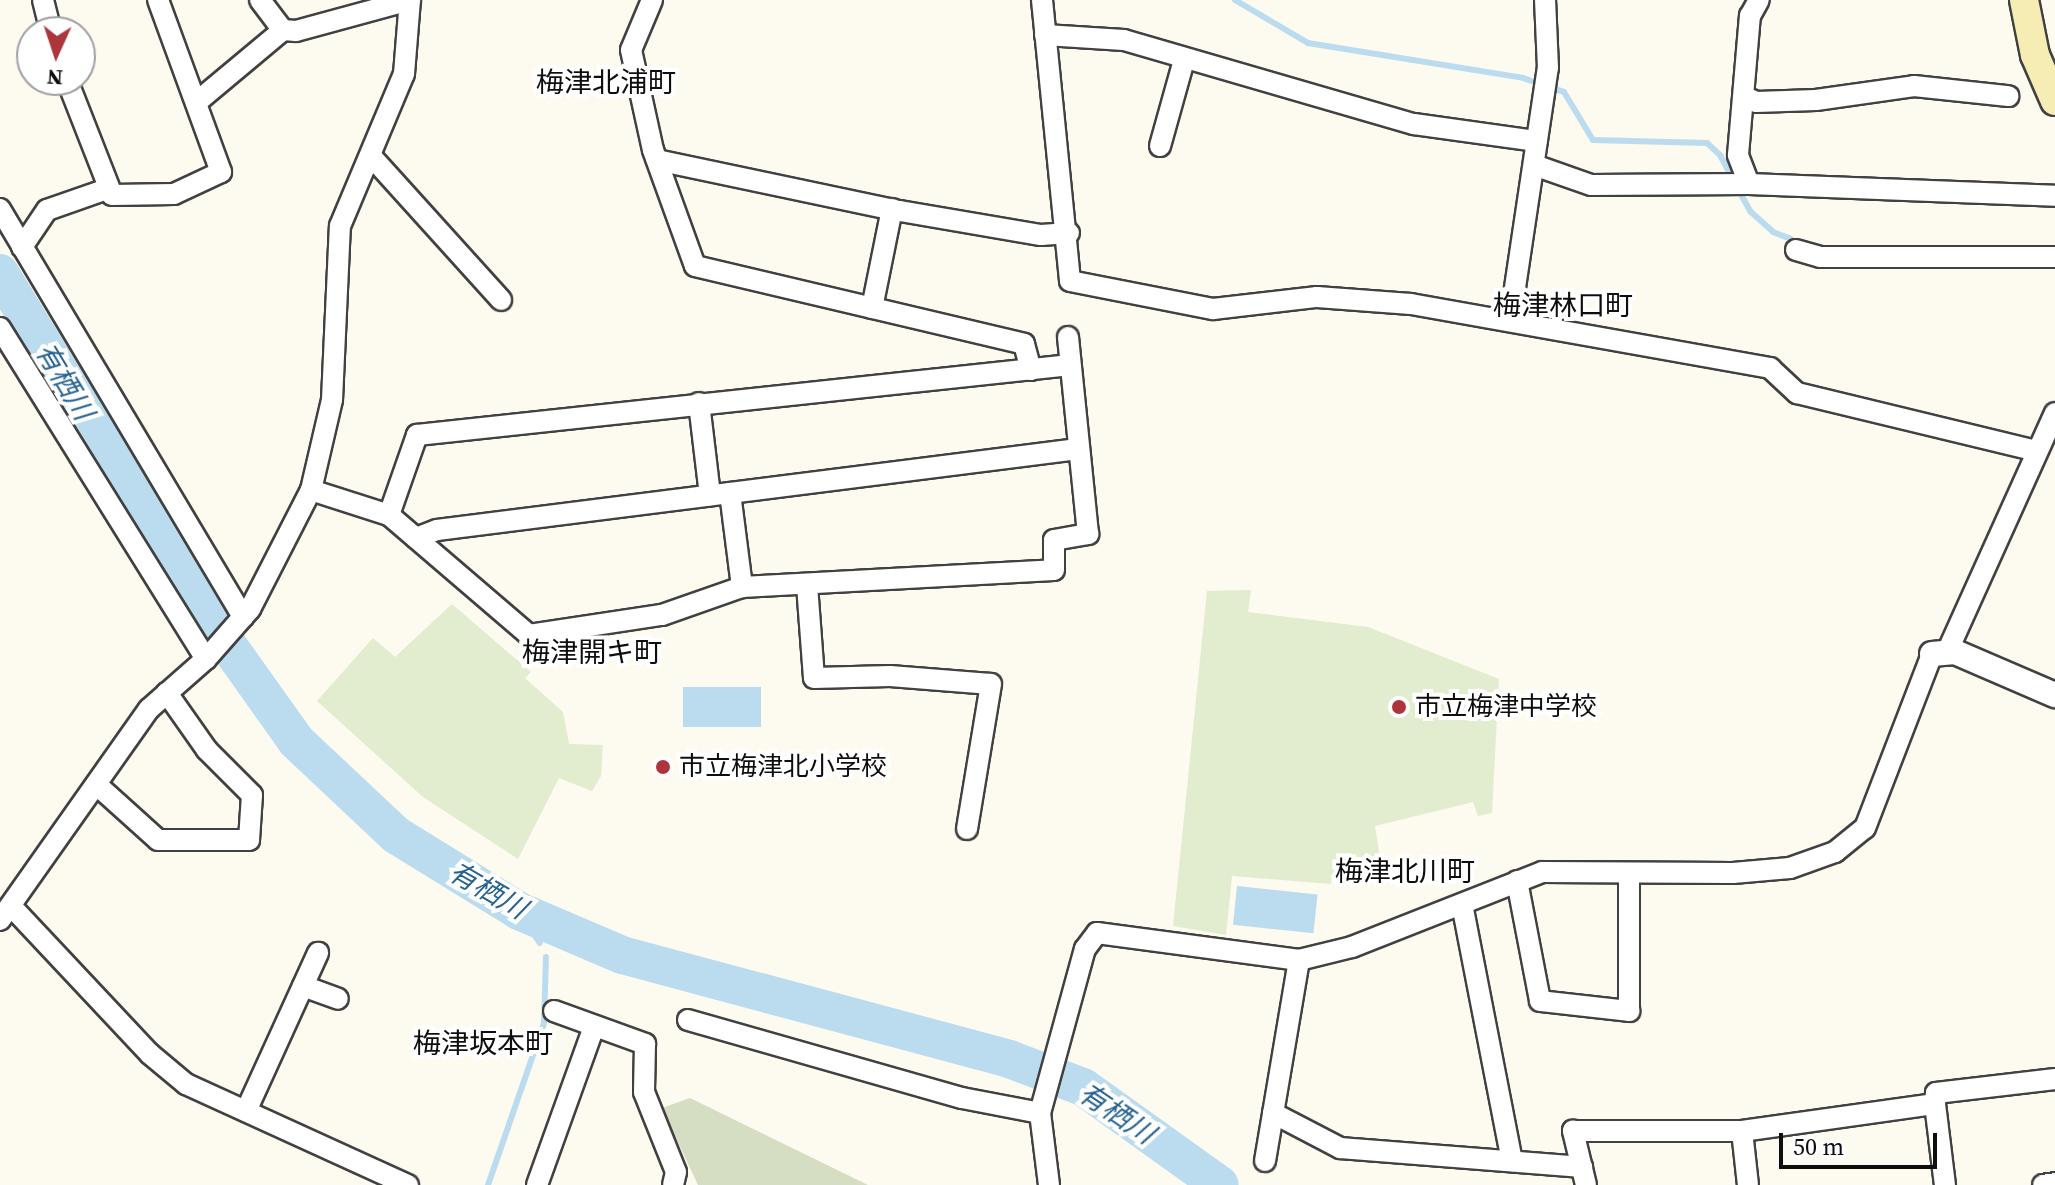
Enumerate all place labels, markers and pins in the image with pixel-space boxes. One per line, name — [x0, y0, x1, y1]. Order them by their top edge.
place label: 市立梅津中学校 — [1415, 691, 1597, 723]
marker: 市立梅津中学校 — [1390, 698, 1408, 716]
place label: 市立梅津北小学校 — [679, 751, 887, 783]
marker: 市立梅津北小学校 — [654, 758, 672, 776]

